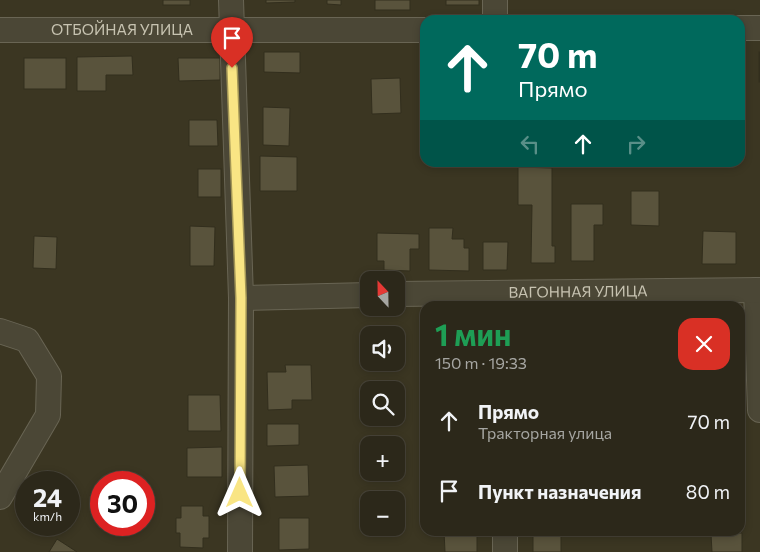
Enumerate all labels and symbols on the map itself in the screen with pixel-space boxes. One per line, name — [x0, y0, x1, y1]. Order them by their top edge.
pin — [211, 17, 253, 68]
street label: ОТБОЙНАЯ УЛИЦА — [51, 20, 193, 38]
north arrow — [360, 271, 405, 316]
street label: ВАГОННАЯ УЛИЦА — [508, 281, 648, 301]
position arrow — [213, 466, 265, 518]
speed limit sign: 30 — [90, 471, 155, 536]

